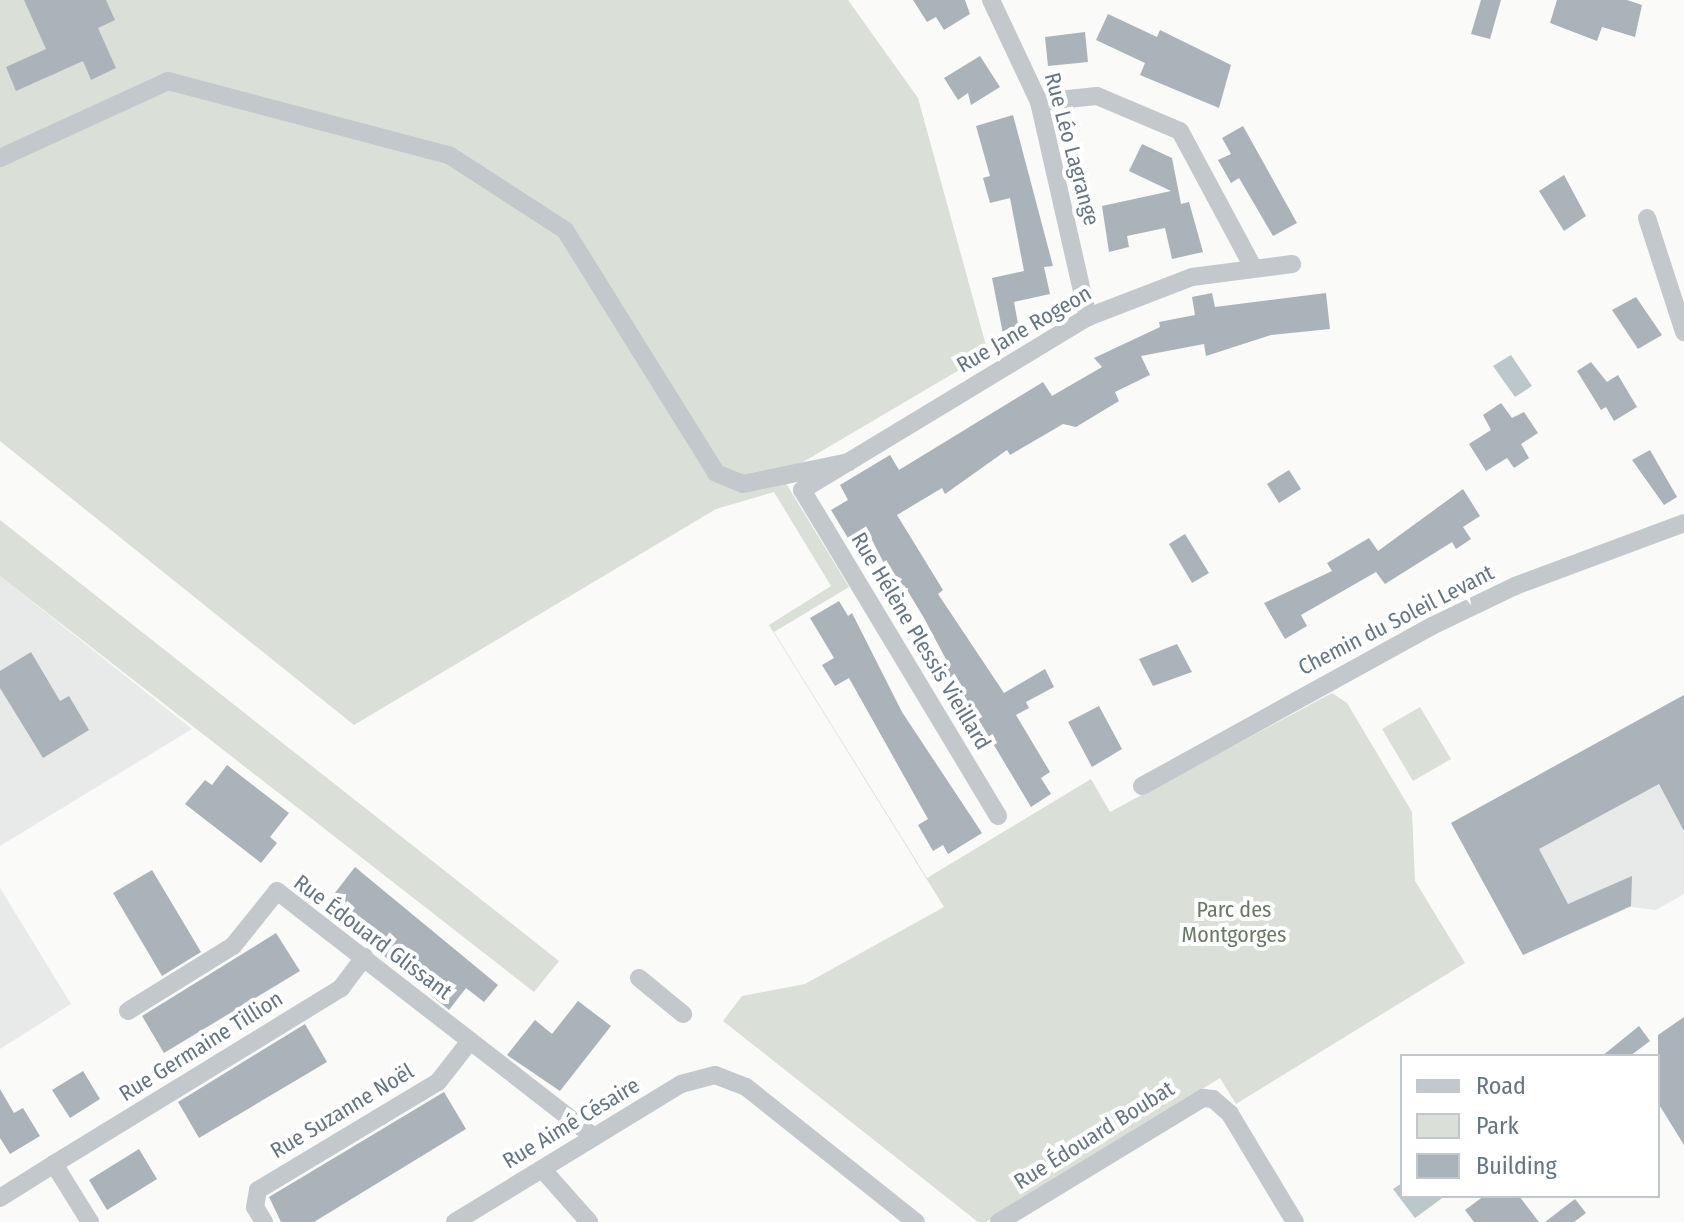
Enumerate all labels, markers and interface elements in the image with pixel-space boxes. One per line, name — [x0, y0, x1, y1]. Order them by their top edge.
street label: Rue Léo Lagrange — [1039, 70, 1105, 228]
street label: Rue Jane Rogeon — [952, 280, 1096, 378]
street label: Rue Hélène Plessis Vieillard — [846, 528, 996, 754]
street label: Chemin du Soleil Levant — [1294, 559, 1498, 681]
street label: Rue Édouard Glissant — [289, 869, 457, 1005]
park label: Parc des Montgorges — [1182, 896, 1286, 948]
street label: Rue Germaine Tillion — [114, 985, 288, 1107]
legend — [1400, 1054, 1660, 1198]
street label: Rue Suzanne Noël — [266, 1058, 418, 1164]
street label: Rue Aimé Césaire — [498, 1072, 644, 1174]
text: Road — [1476, 1072, 1526, 1100]
street label: Rue Édouard Boubat — [1009, 1075, 1179, 1195]
text: Park — [1476, 1112, 1519, 1140]
text: Building — [1476, 1152, 1557, 1180]

